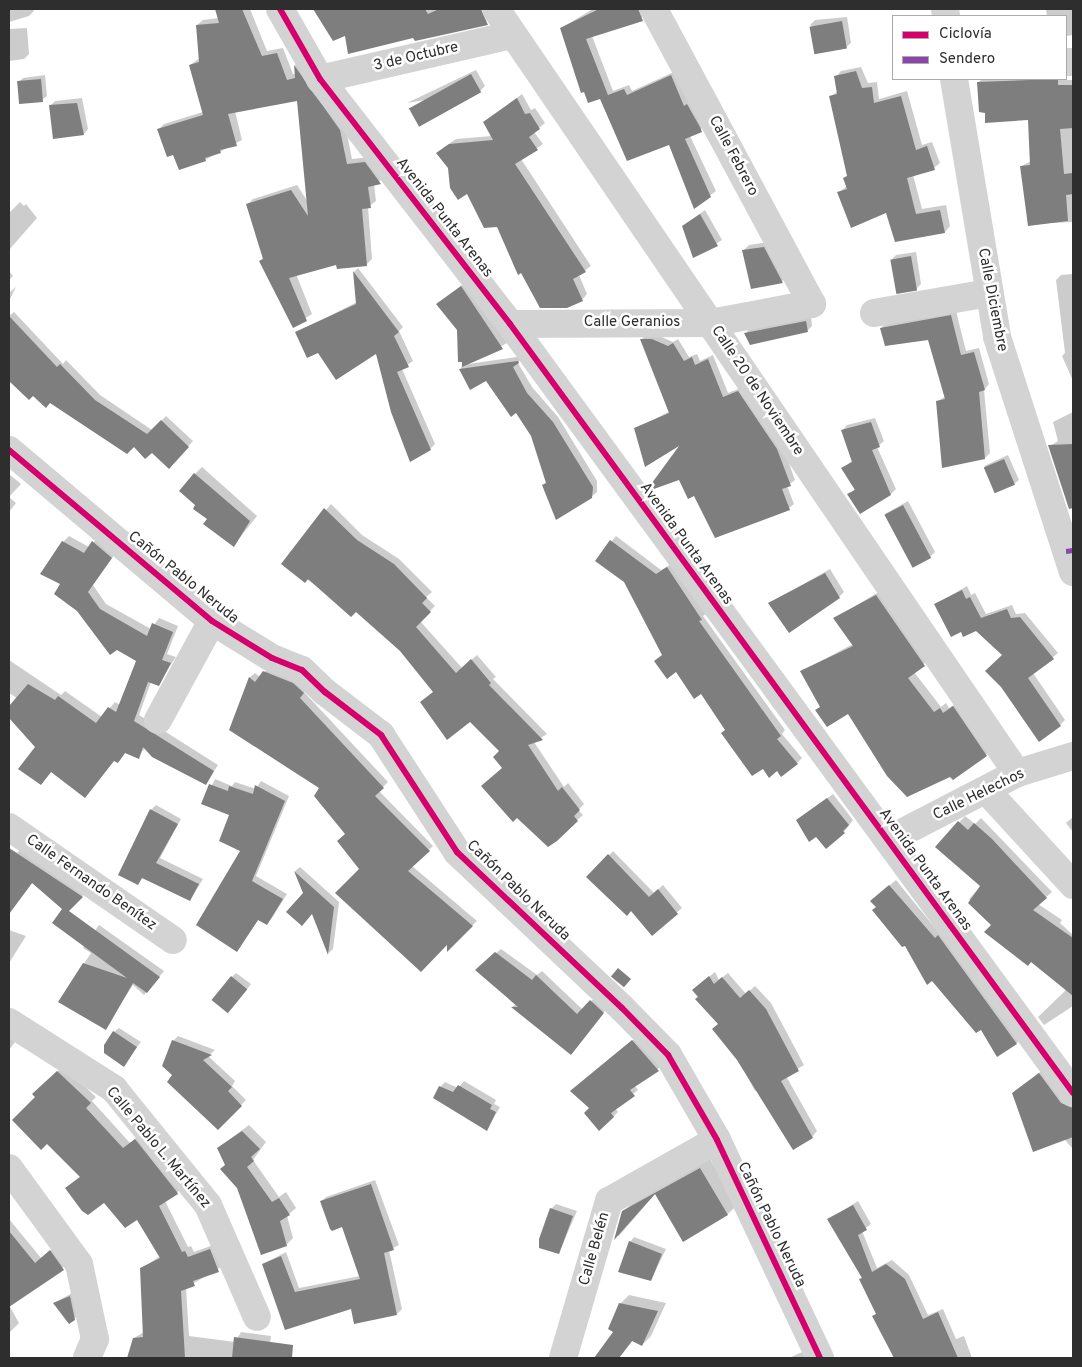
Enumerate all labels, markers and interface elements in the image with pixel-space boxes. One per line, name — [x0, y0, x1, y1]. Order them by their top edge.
legend — [892, 15, 1067, 80]
text: Ciclovía — [939, 25, 992, 44]
street label: 3 de Octubre — [372, 39, 460, 75]
text: Sendero — [939, 50, 995, 69]
street label: Calle Febrero — [704, 113, 762, 199]
street label: Avenida Punta Arenas — [391, 154, 497, 282]
street label: Calle Diciembre — [973, 247, 1011, 353]
street label: Calle Geranios — [584, 314, 680, 332]
street label: Calle 20 de Noviembre — [707, 323, 807, 459]
street label: Avenida Punta Arenas — [635, 479, 737, 609]
street label: Cañón Pablo Neruda — [124, 528, 242, 628]
street label: Calle Helechos — [930, 765, 1028, 825]
street label: Avenida Punta Arenas — [874, 805, 976, 935]
street label: Calle Fernando Benítez — [22, 831, 160, 935]
street label: Cañón Pablo Neruda — [462, 837, 574, 945]
street label: Calle Pablo L. Martínez — [102, 1084, 214, 1212]
street label: Cañón Pablo Neruda — [733, 1159, 809, 1291]
street label: Calle Belén — [576, 1210, 614, 1288]

